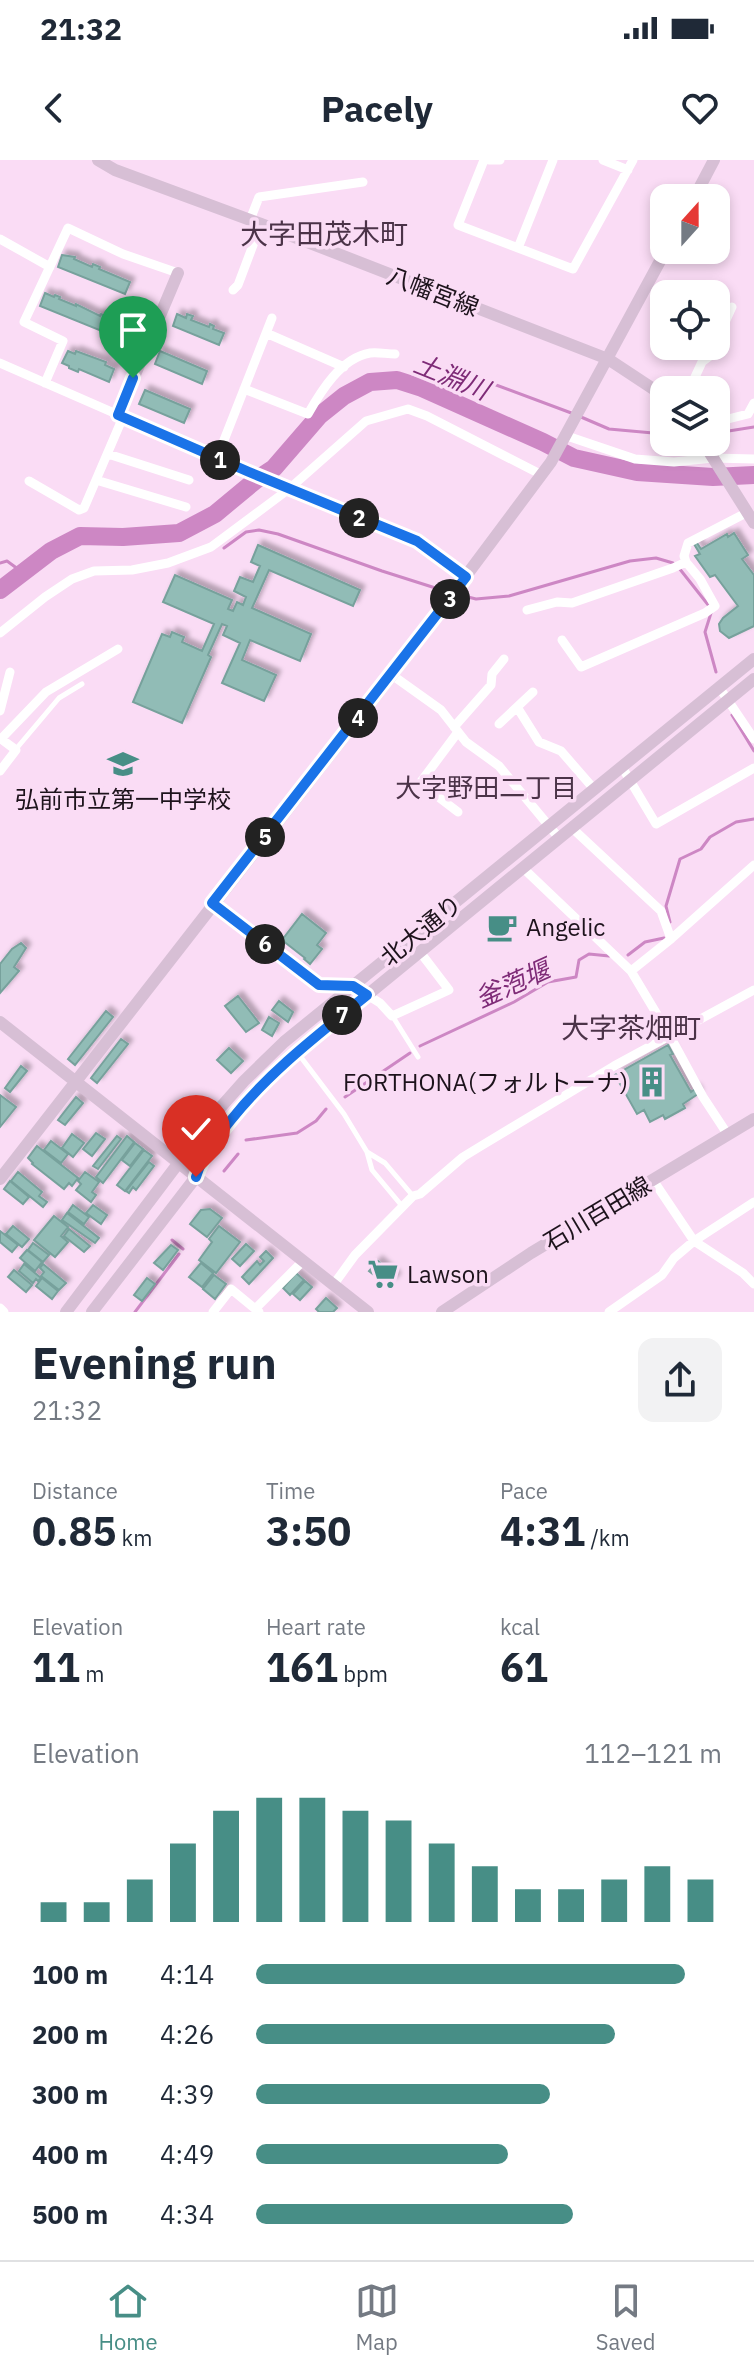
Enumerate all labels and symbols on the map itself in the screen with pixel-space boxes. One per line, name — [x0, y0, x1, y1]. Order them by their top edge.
north arrow — [650, 184, 730, 264]
district label: 大字田茂木町 — [240, 215, 408, 252]
street label: 八幡宮線 — [382, 259, 484, 323]
pin — [99, 296, 167, 378]
water label: 土淵川 — [409, 346, 497, 407]
pin: 1 — [200, 440, 240, 480]
pin: 2 — [339, 498, 379, 538]
pin: 3 — [430, 579, 470, 619]
pin: 4 — [338, 698, 378, 738]
school or university icon: 弘前市立第一中学校 — [106, 747, 140, 781]
district label: 大字野田二丁目 — [395, 770, 577, 804]
place label: 弘前市立第一中学校 — [15, 783, 231, 815]
pin: 5 — [245, 817, 285, 857]
street label: 北大通り — [374, 887, 468, 973]
cafe icon: Angelic — [485, 910, 519, 944]
place label: Angelic — [526, 911, 605, 943]
pin: 6 — [245, 924, 285, 964]
water label: 釜萢堰 — [469, 950, 558, 1014]
pin: 7 — [322, 995, 362, 1035]
district label: 大字茶畑町 — [561, 1009, 701, 1046]
building icon: FORTHONA(フォルトーナ) — [635, 1065, 669, 1099]
place label: FORTHONA(フォルトーナ) — [343, 1066, 628, 1098]
pin — [162, 1095, 230, 1177]
street label: 石川百田線 — [537, 1168, 657, 1258]
supermarket icon: Lawson — [366, 1257, 400, 1291]
place label: Lawson — [407, 1258, 489, 1290]

